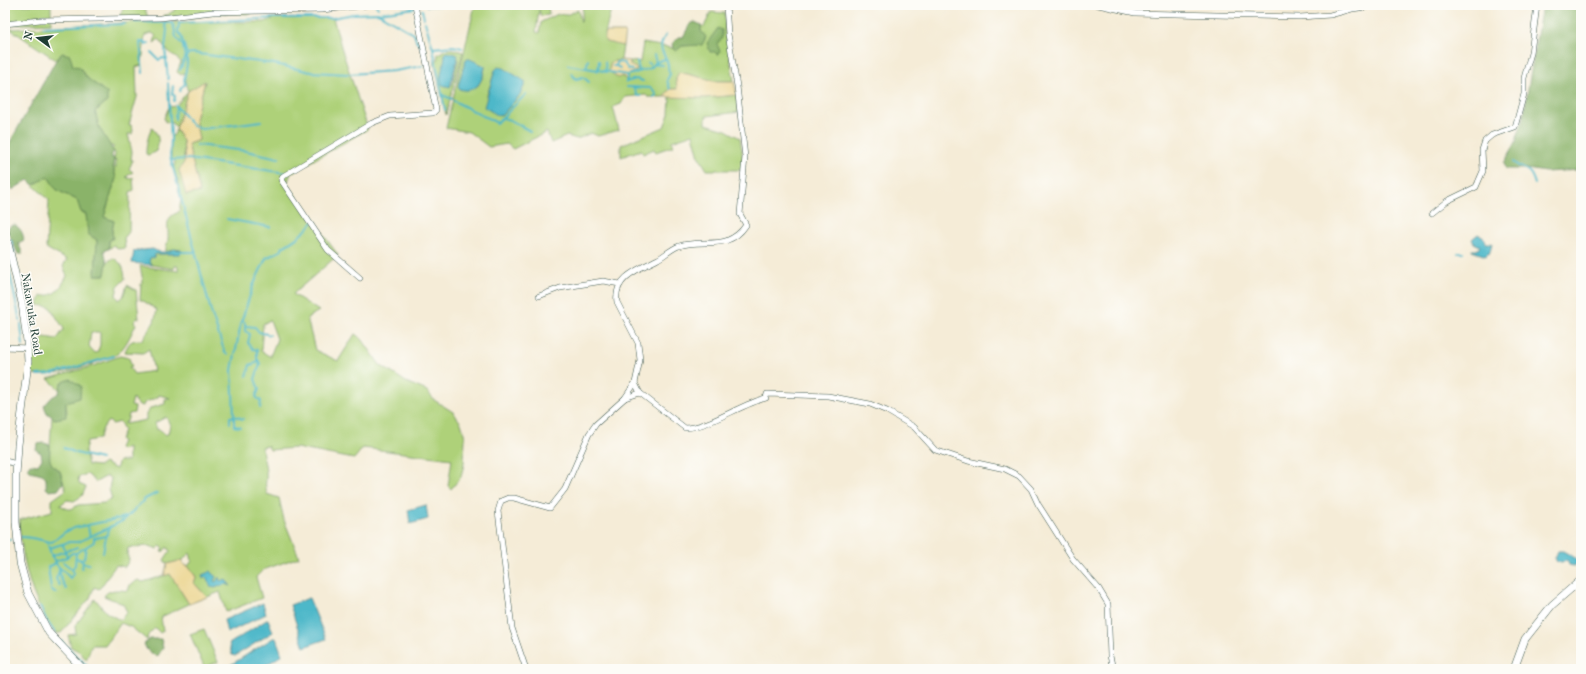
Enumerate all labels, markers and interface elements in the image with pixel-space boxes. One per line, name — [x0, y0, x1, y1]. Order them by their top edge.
north arrow — [18, 18, 58, 58]
text: N — [21, 29, 36, 41]
street label: Nakawuka Road — [19, 272, 45, 356]

